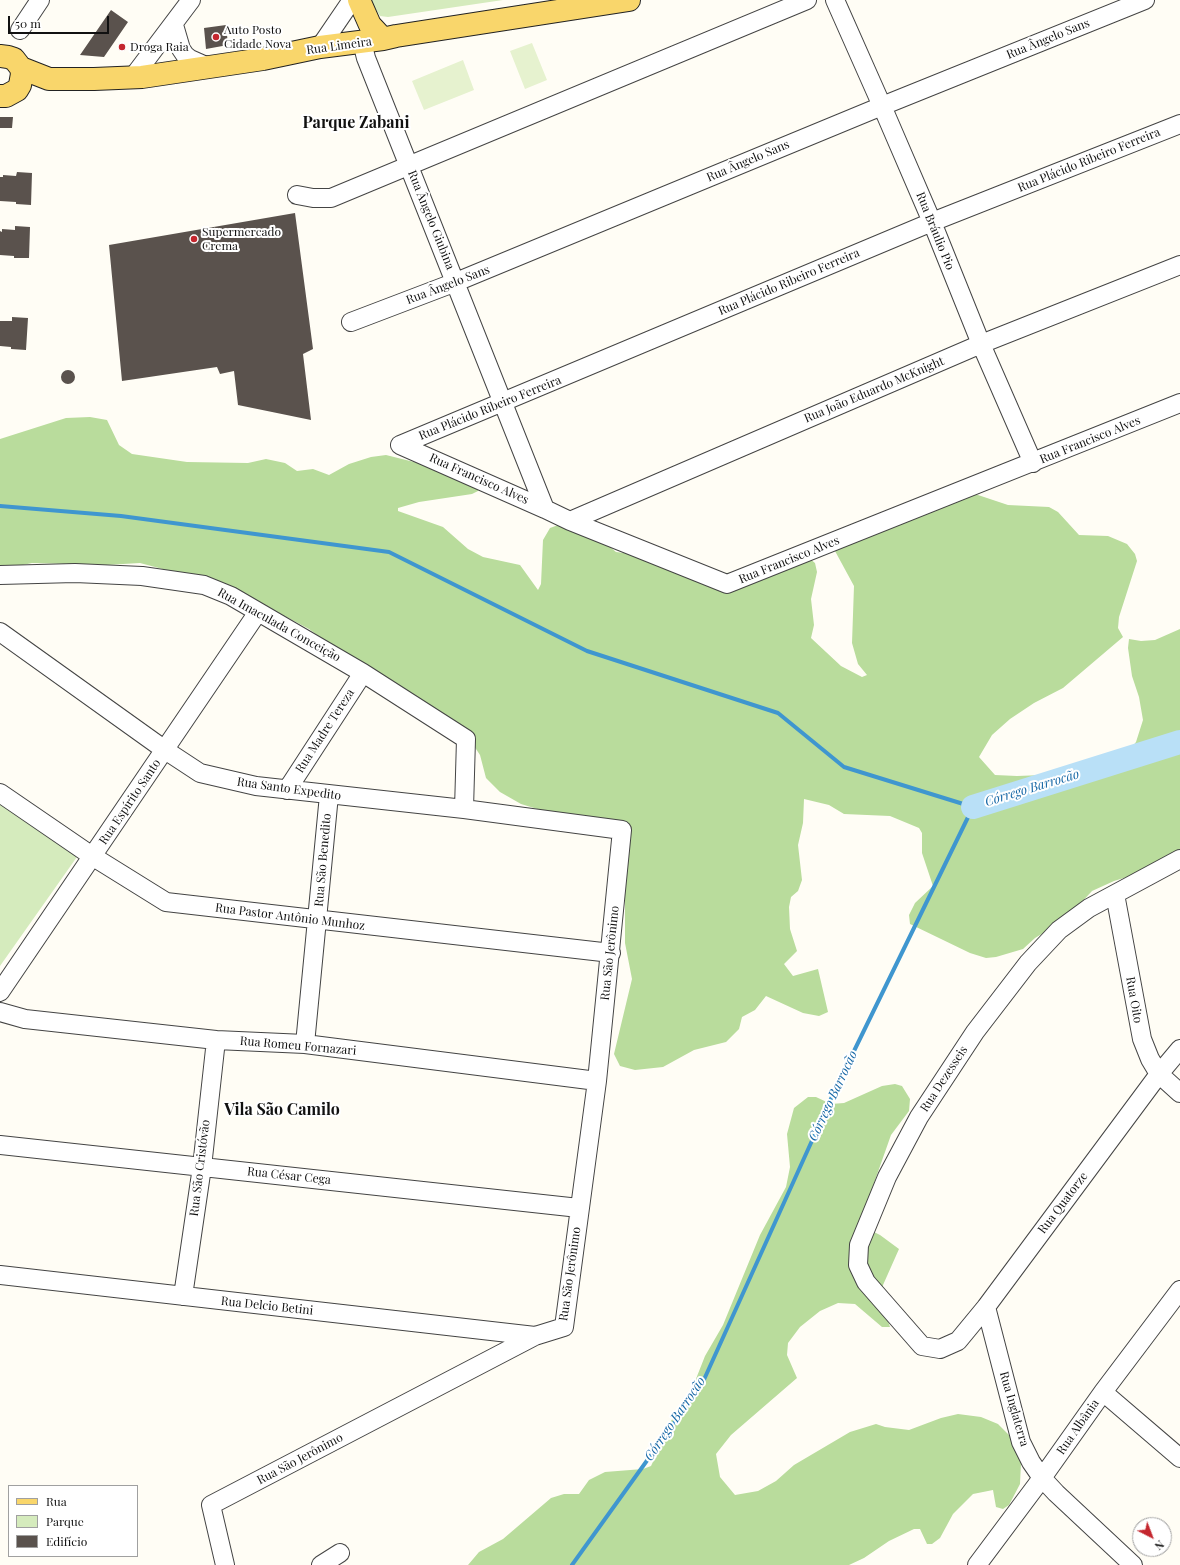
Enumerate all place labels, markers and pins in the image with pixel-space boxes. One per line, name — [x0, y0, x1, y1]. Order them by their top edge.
place label: Auto Posto Cidade Nova — [224, 23, 291, 51]
marker: Auto Posto Cidade Nova — [211, 32, 221, 42]
place label: Droga Raia — [130, 40, 189, 54]
marker: Droga Raia — [117, 42, 127, 52]
place label: Supermercado Crema — [202, 225, 281, 253]
marker: Supermercado Crema — [189, 234, 199, 244]

